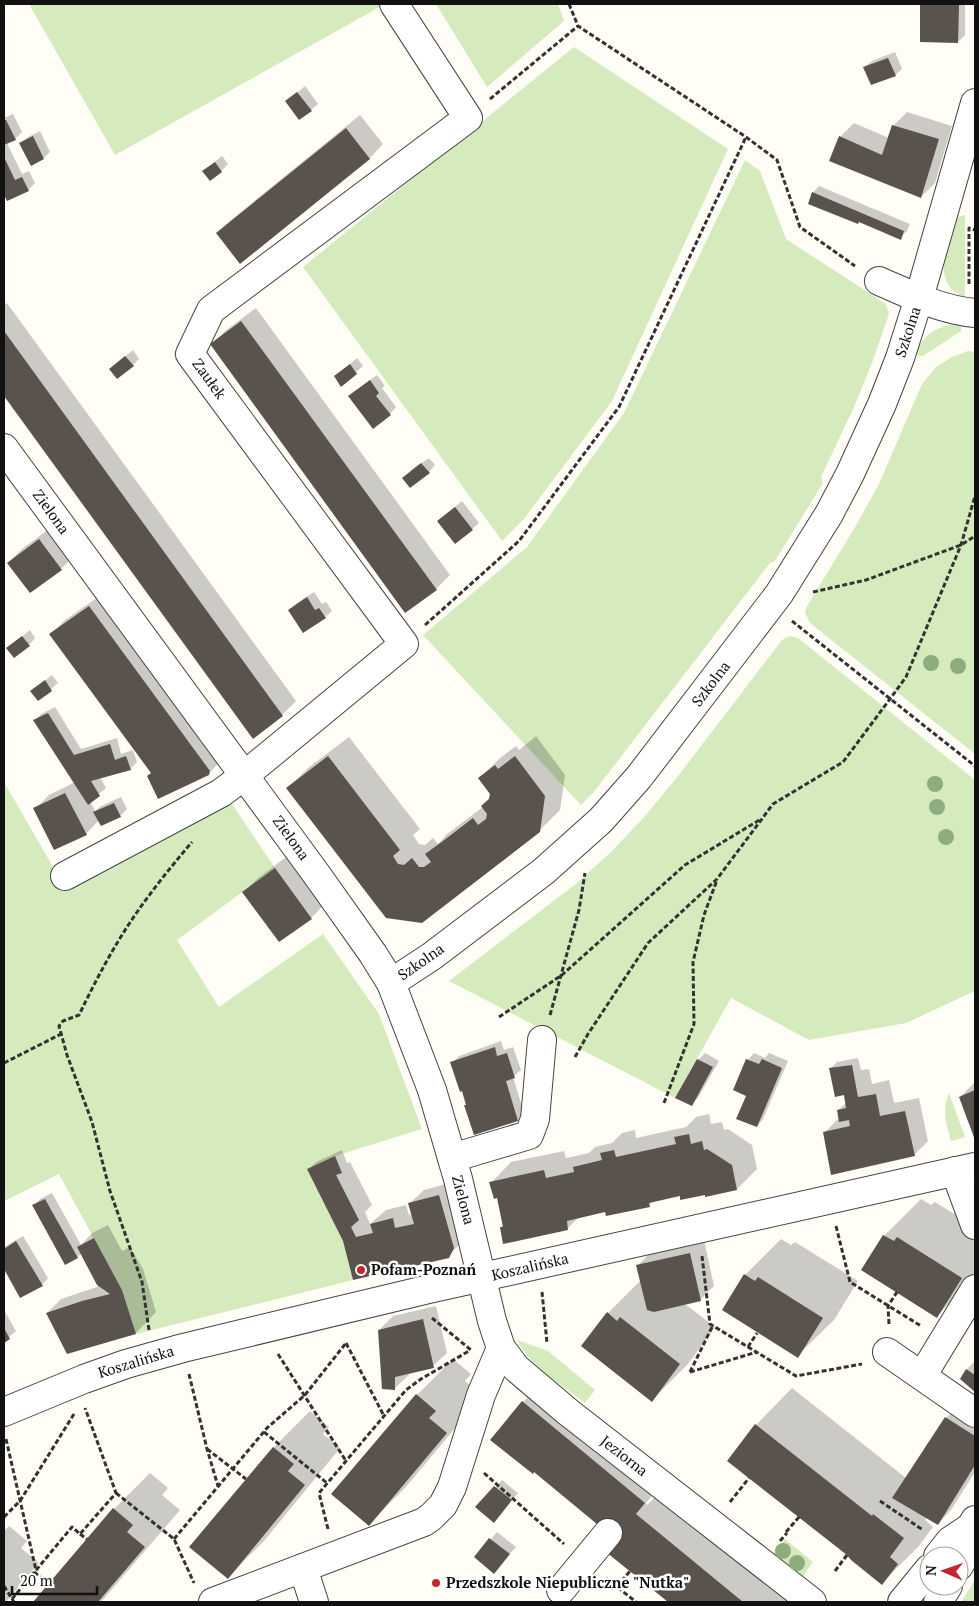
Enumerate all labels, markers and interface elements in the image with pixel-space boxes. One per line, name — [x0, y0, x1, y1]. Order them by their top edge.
street label: Szkolna — [889, 303, 925, 360]
street label: Zaułek — [188, 354, 231, 403]
street label: Zielona — [29, 485, 75, 538]
street label: Szkolna — [687, 656, 734, 710]
street label: Zielona — [269, 811, 315, 864]
street label: Szkolna — [393, 938, 448, 984]
street label: Zielona — [448, 1173, 480, 1227]
street label: Koszalińska — [489, 1247, 571, 1285]
place label: Pofam-Poznań — [371, 1259, 477, 1279]
marker: Pofam-Poznań — [355, 1264, 367, 1276]
street label: Koszalińska — [95, 1340, 177, 1382]
street label: Jeziorna — [597, 1430, 653, 1480]
north arrow — [919, 1546, 969, 1596]
scale bar — [12, 1564, 98, 1596]
text: N — [921, 1565, 940, 1576]
text: 20 m — [20, 1570, 53, 1590]
place label: Przedszkole Niepubliczne "Nutka" — [446, 1572, 689, 1592]
marker: Przedszkole Niepubliczne "Nutka" — [430, 1577, 442, 1589]

